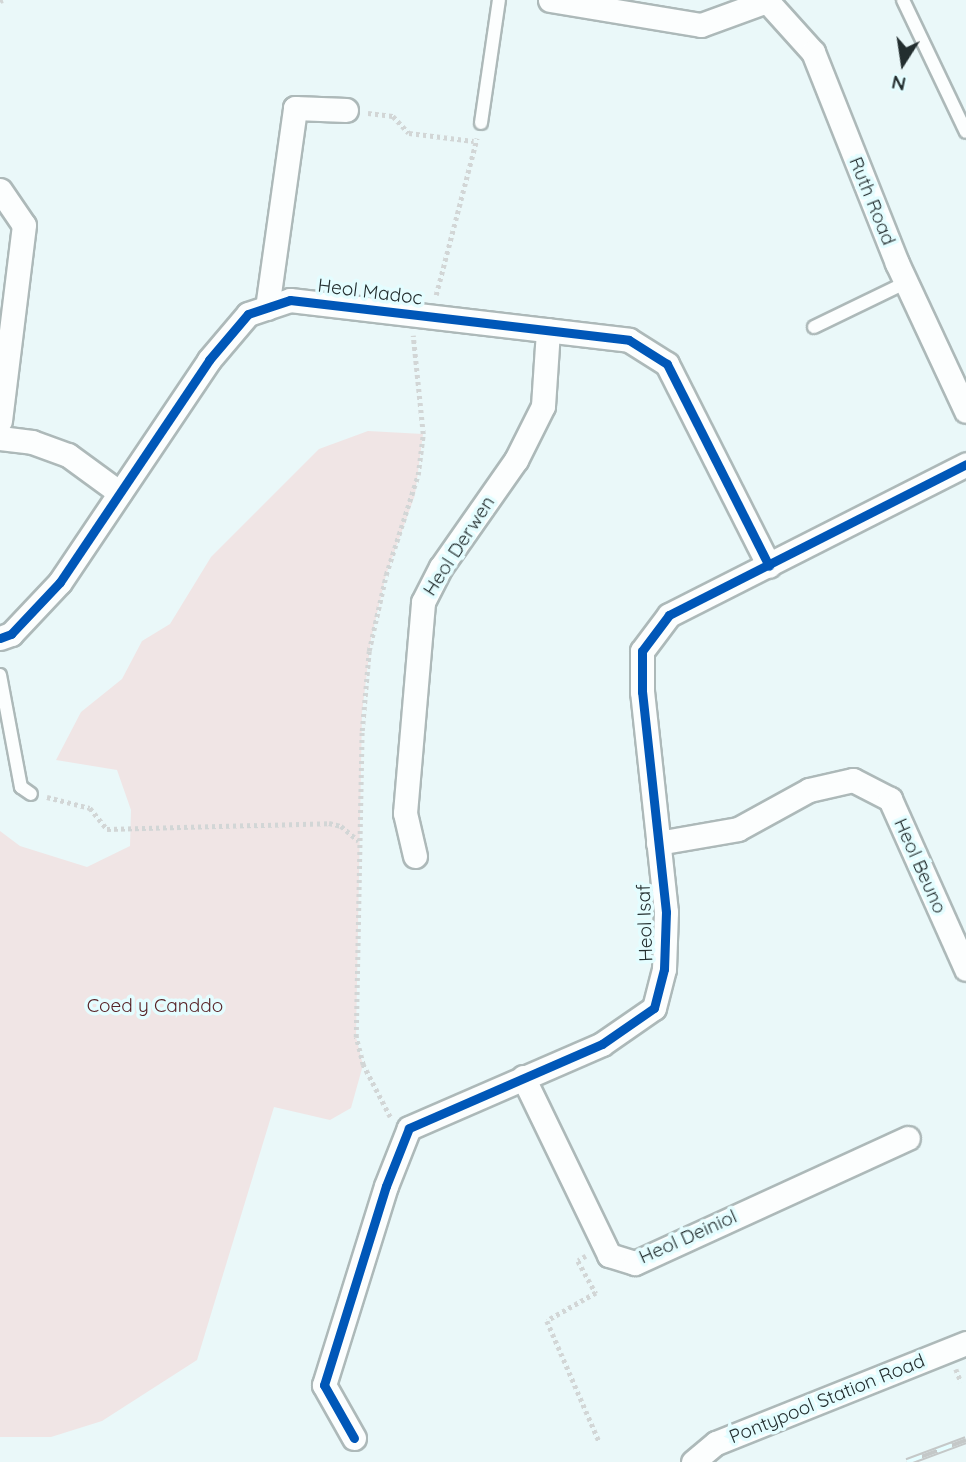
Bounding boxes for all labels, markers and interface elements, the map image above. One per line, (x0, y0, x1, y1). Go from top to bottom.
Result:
north arrow (868, 28, 938, 98)
text: N (889, 70, 908, 97)
street label: Ruth Road (844, 154, 900, 248)
street label: Heol Madoc (316, 274, 424, 310)
street label: Heol Derwen (418, 492, 500, 600)
street label: Heol Beuno (889, 815, 951, 917)
street label: Heol Isaf (632, 884, 658, 962)
park label: Coed y Canddo (87, 995, 223, 1017)
street label: Heol Deiniol (635, 1205, 741, 1269)
street label: Pontypool Station Road (726, 1349, 928, 1449)

